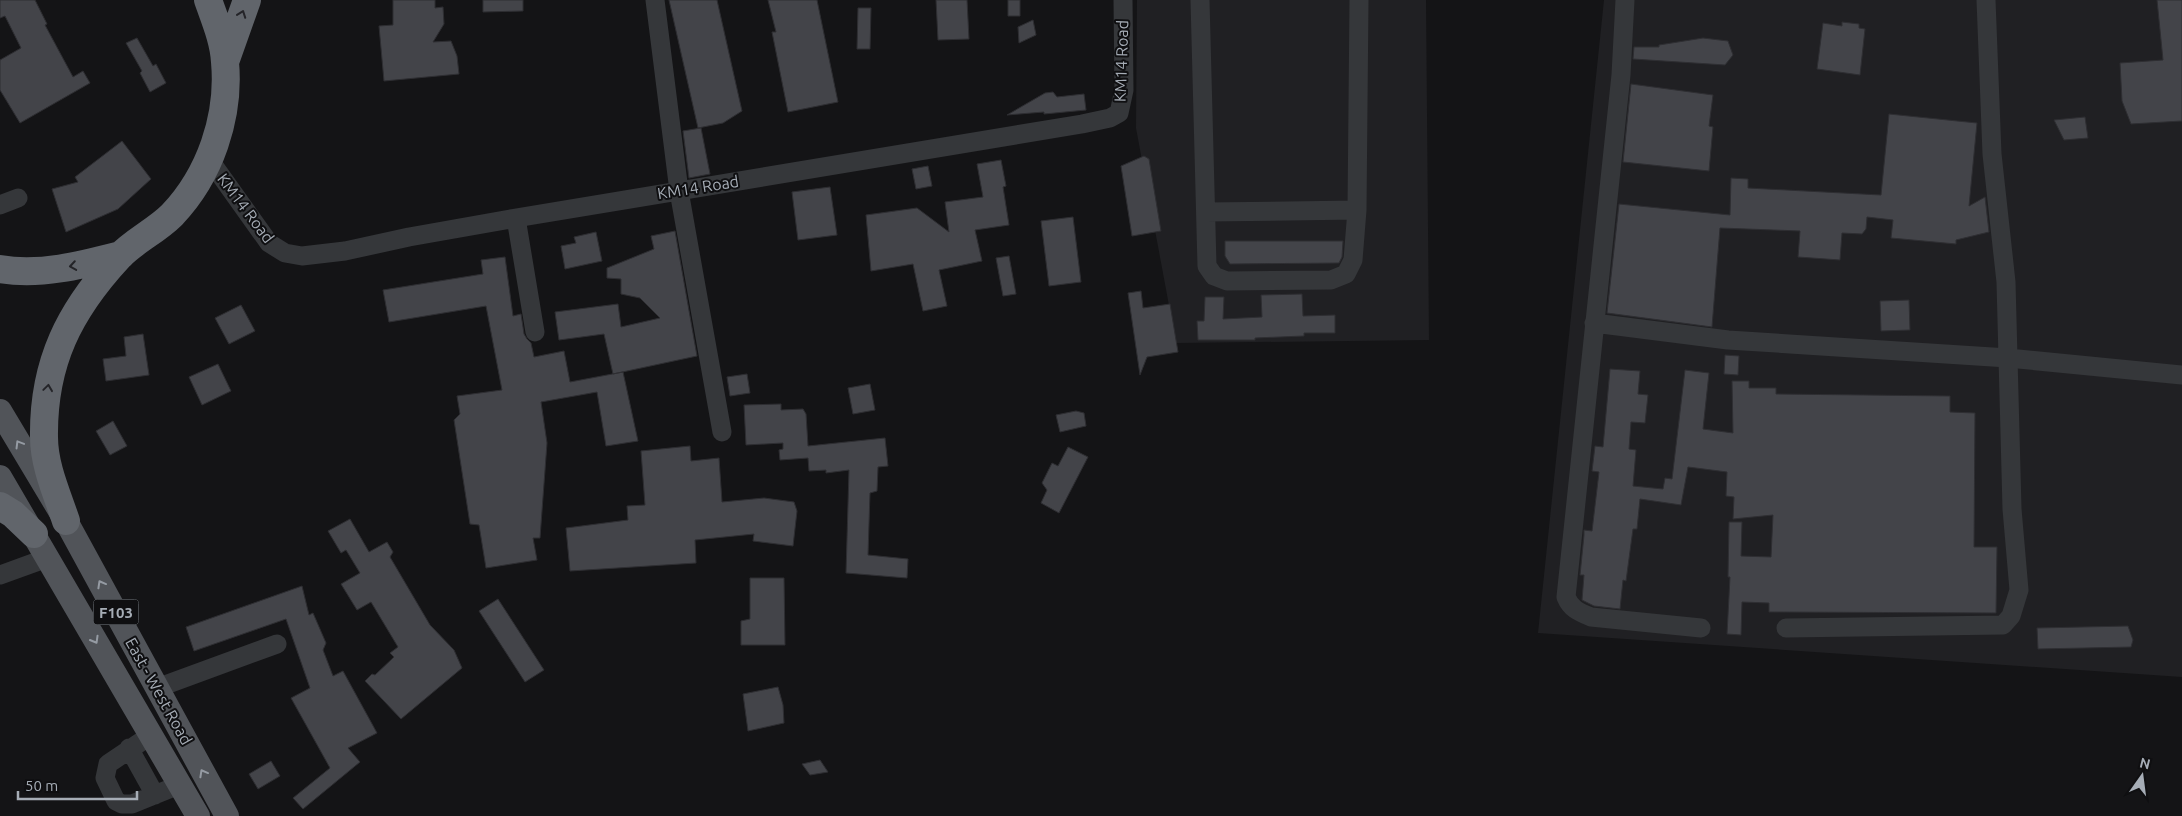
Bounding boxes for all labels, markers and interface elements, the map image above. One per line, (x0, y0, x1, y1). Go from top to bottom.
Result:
one-way arrow (236, 10, 246, 19)
street label: KM14 Road (1111, 20, 1131, 102)
street label: KM14 Road (214, 170, 278, 246)
street label: KM14 Road (656, 172, 740, 202)
one-way arrow (69, 260, 77, 270)
one-way arrow (42, 384, 53, 392)
one-way arrow (16, 440, 26, 449)
one-way arrow (97, 581, 107, 590)
road number: F103 (94, 600, 138, 624)
street label: East - West Road (122, 634, 196, 748)
one-way arrow (89, 635, 99, 644)
north arrow (2117, 751, 2167, 801)
text: N (2138, 754, 2152, 772)
scale bar (18, 768, 136, 800)
one-way arrow (200, 770, 210, 779)
text: 50 m (25, 777, 58, 794)

